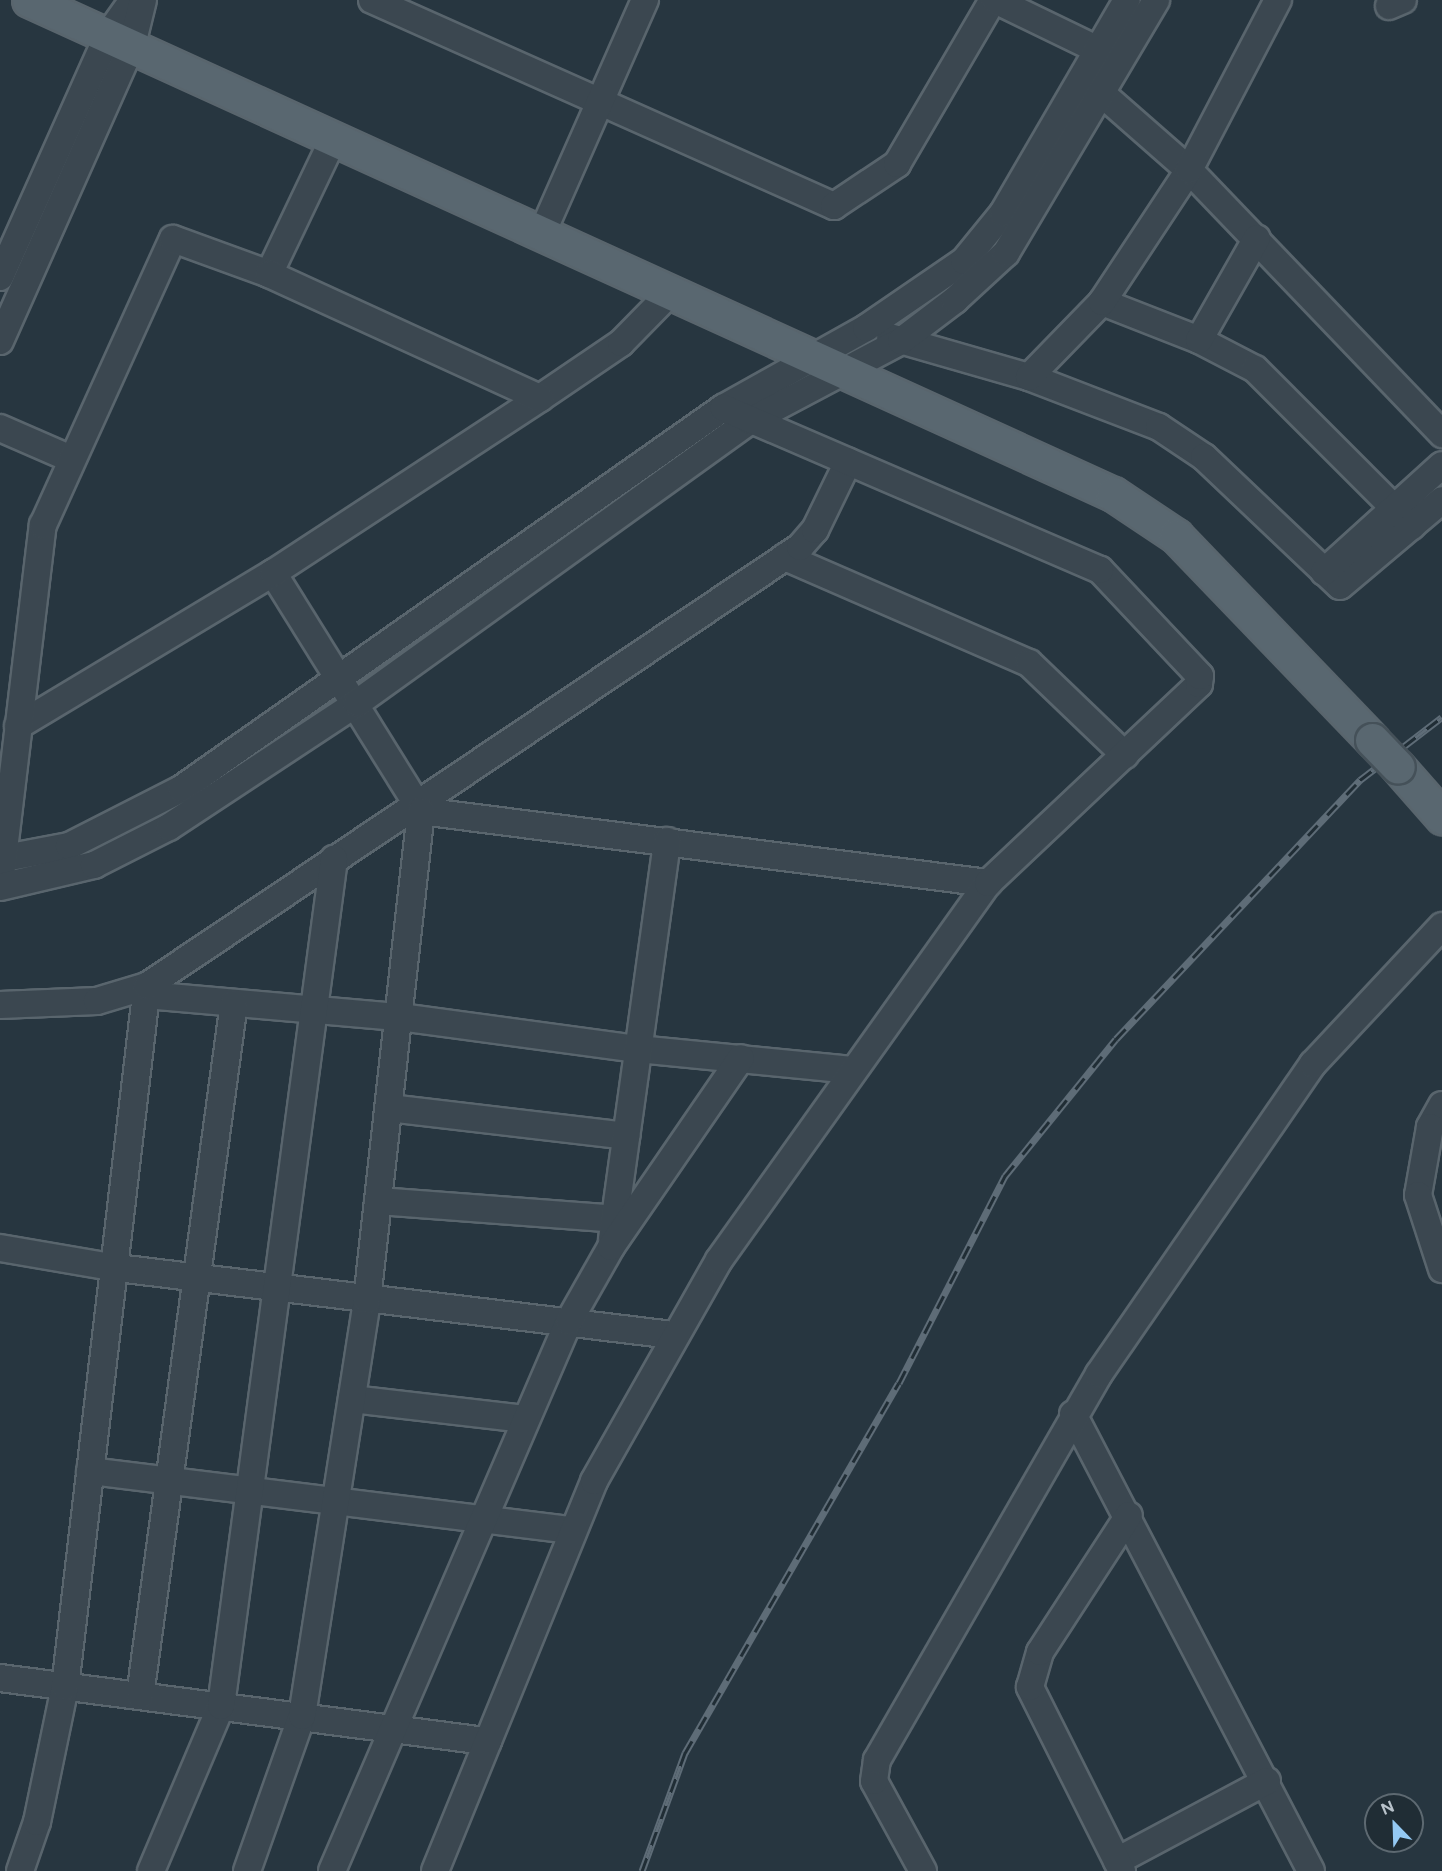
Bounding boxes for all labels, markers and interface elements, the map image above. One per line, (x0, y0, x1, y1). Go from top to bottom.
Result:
north arrow (1364, 1793, 1424, 1853)
text: N (1378, 1797, 1397, 1819)

